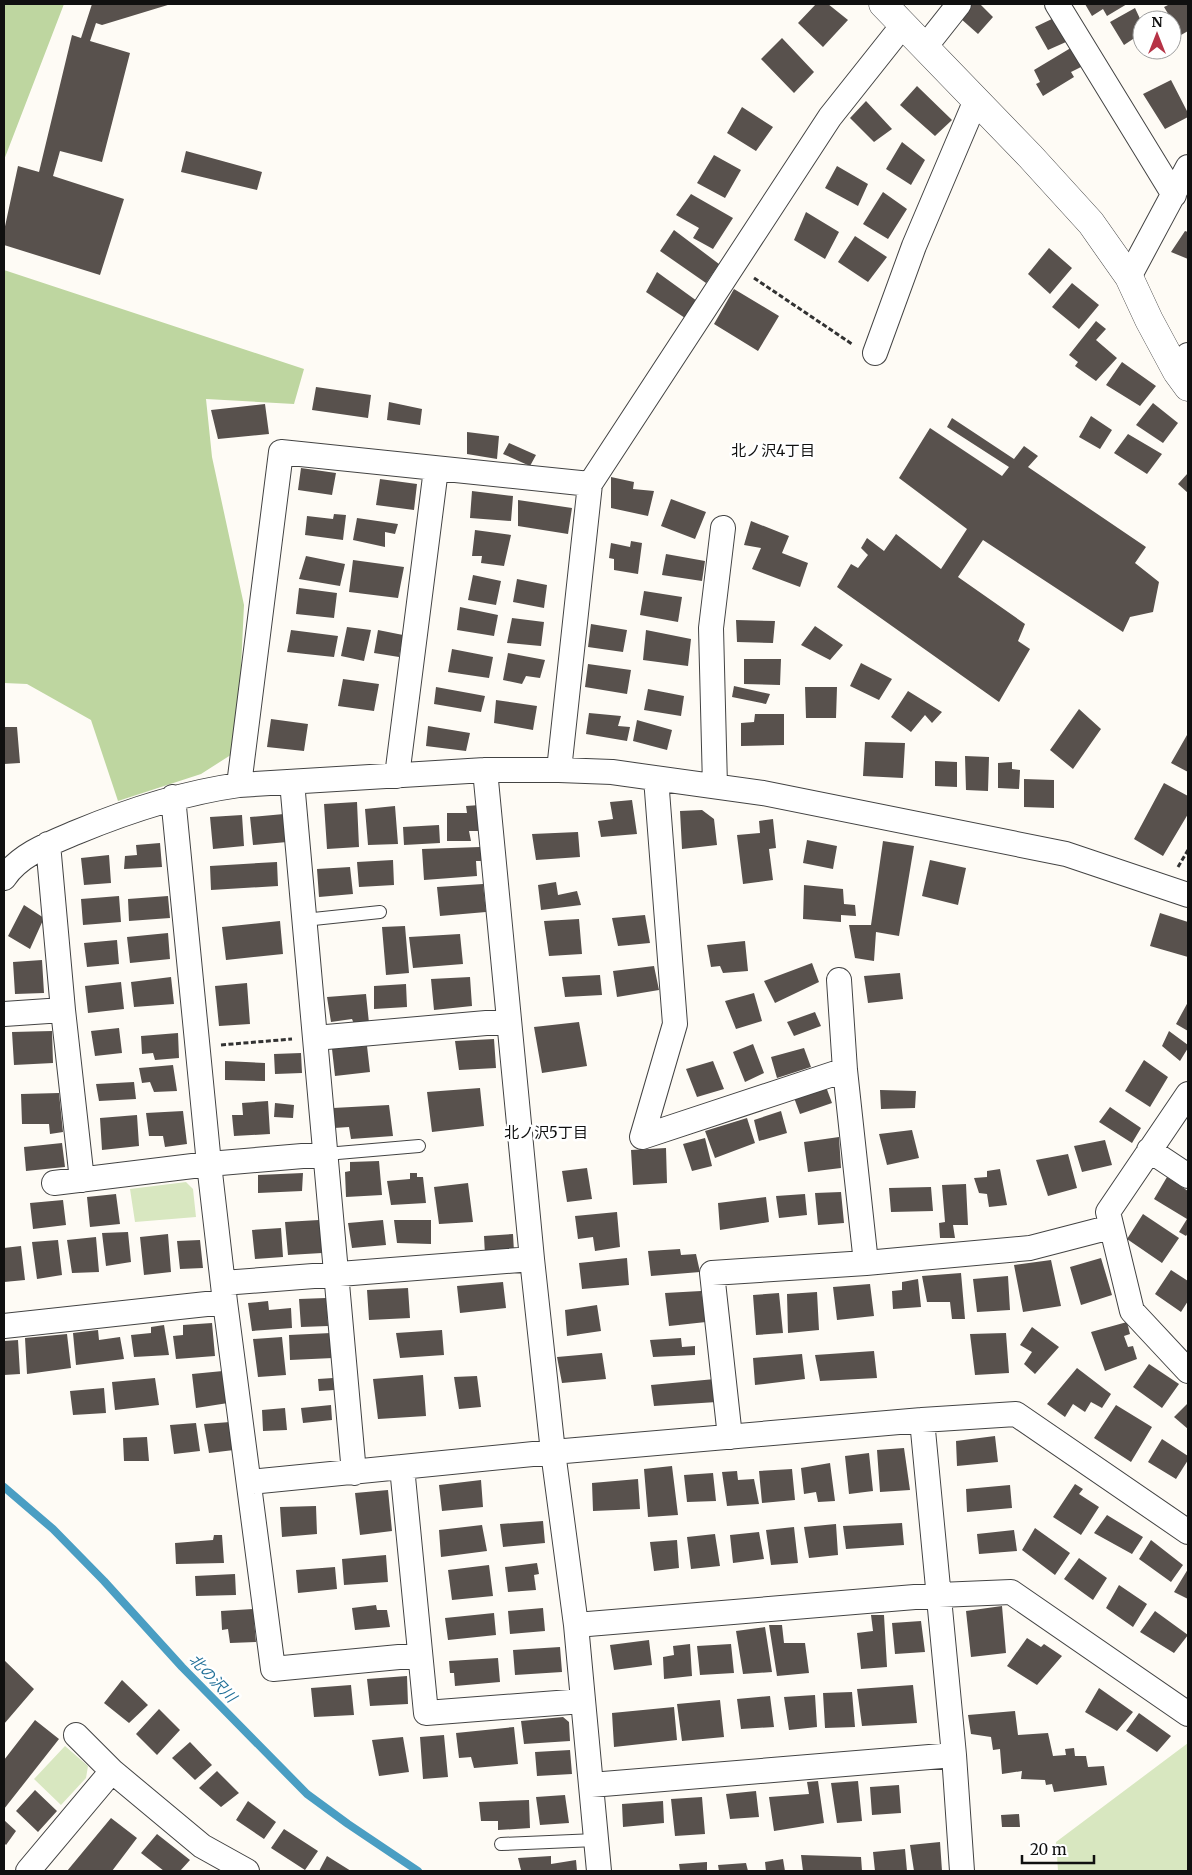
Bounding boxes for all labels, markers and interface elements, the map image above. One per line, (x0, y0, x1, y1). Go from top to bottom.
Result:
north arrow (1132, 10, 1182, 60)
text: N (1151, 13, 1163, 31)
district label: 北ノ沢4丁目 (731, 441, 815, 460)
district label: 北ノ沢5丁目 (504, 1123, 588, 1142)
water label: 北の沢川 (185, 1650, 242, 1708)
scale bar (1022, 1832, 1094, 1864)
text: 20 m (1030, 1840, 1067, 1859)

